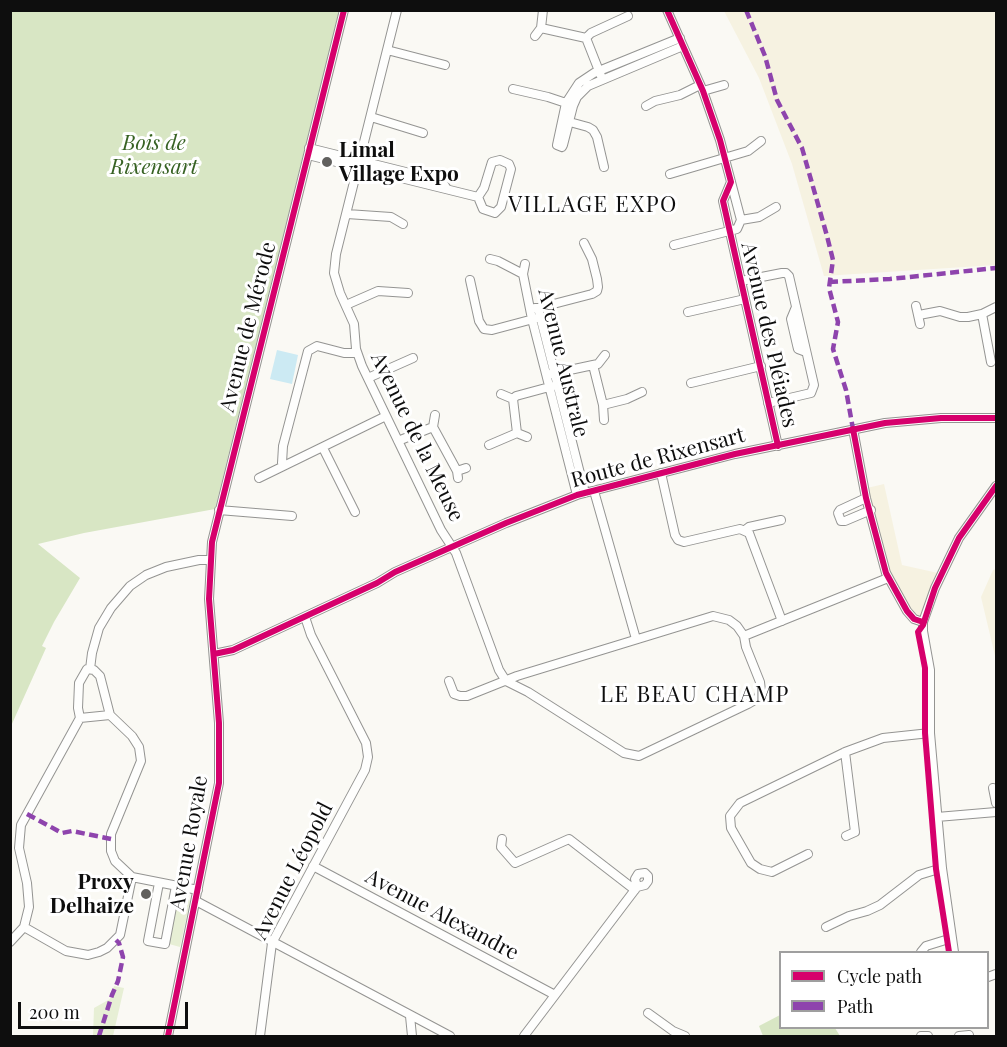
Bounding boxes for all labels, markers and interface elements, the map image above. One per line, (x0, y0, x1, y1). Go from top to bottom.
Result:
park label: Bois de Rixensart (110, 130, 198, 180)
place label: Limal Village Expo (339, 137, 459, 187)
marker: Limal Village Expo (320, 155, 334, 169)
district label: VILLAGE EXPO (508, 192, 678, 218)
street label: Avenue de Mérode (215, 239, 281, 415)
street label: Avenue des Pléiades (735, 240, 803, 430)
street label: Avenue Australe (532, 286, 594, 440)
street label: Avenue de la Meuse (365, 348, 469, 526)
street label: Route de Rixensart (568, 423, 748, 493)
district label: LE BEAU CHAMP (600, 682, 790, 708)
street label: Avenue Royale (165, 773, 213, 913)
street label: Avenue Léopold (248, 798, 338, 944)
street label: Avenue Alexandre (361, 864, 523, 966)
place label: Proxy Delhaize (50, 869, 134, 919)
marker: Proxy Delhaize (139, 887, 153, 901)
legend (779, 951, 989, 1029)
text: Cycle path (837, 964, 922, 988)
scale bar (21, 990, 190, 1028)
text: Path (837, 994, 873, 1018)
text: 200 m (29, 1000, 80, 1024)

